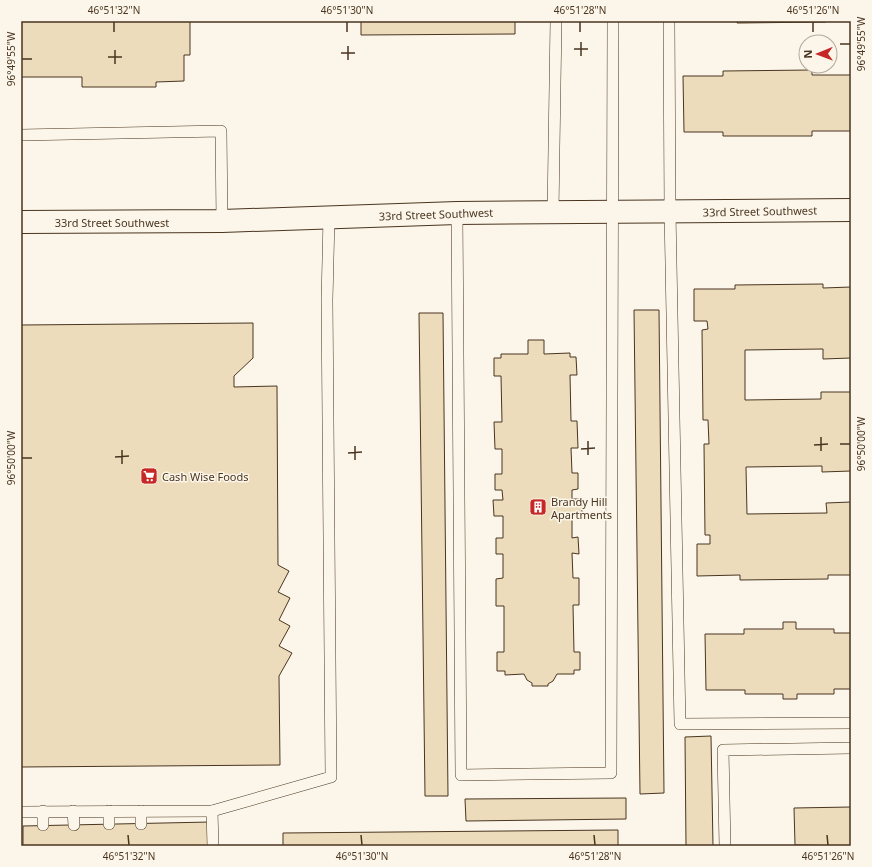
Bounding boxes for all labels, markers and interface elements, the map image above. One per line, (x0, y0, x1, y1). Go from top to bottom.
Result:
text: 46°51'32"N (88, 3, 140, 17)
text: 46°51'30"N (321, 3, 373, 17)
text: 46°51'28"N (554, 3, 606, 17)
text: 46°51'26"N (787, 3, 839, 17)
text: 96°49'55"W (854, 16, 868, 71)
text: 96°49'55"W (4, 31, 18, 86)
north arrow (798, 34, 838, 74)
text: N (800, 50, 815, 59)
street label: 33rd Street Southwest (703, 203, 817, 219)
street label: 33rd Street Southwest (379, 205, 493, 223)
street label: 33rd Street Southwest (55, 215, 169, 230)
text: 96°50'00"W (854, 416, 868, 471)
text: 96°50'00"W (4, 430, 18, 485)
supermarket icon: Cash Wise Foods (139, 466, 159, 486)
place label: Cash Wise Foods (162, 469, 249, 484)
place label: Brandy Hill Apartments (551, 494, 612, 522)
building icon: Brandy Hill Apartments (528, 497, 548, 517)
text: 46°51'32"N (103, 849, 155, 863)
text: 46°51'30"N (336, 849, 388, 863)
text: 46°51'28"N (569, 849, 621, 863)
text: 46°51'26"N (802, 849, 854, 863)

